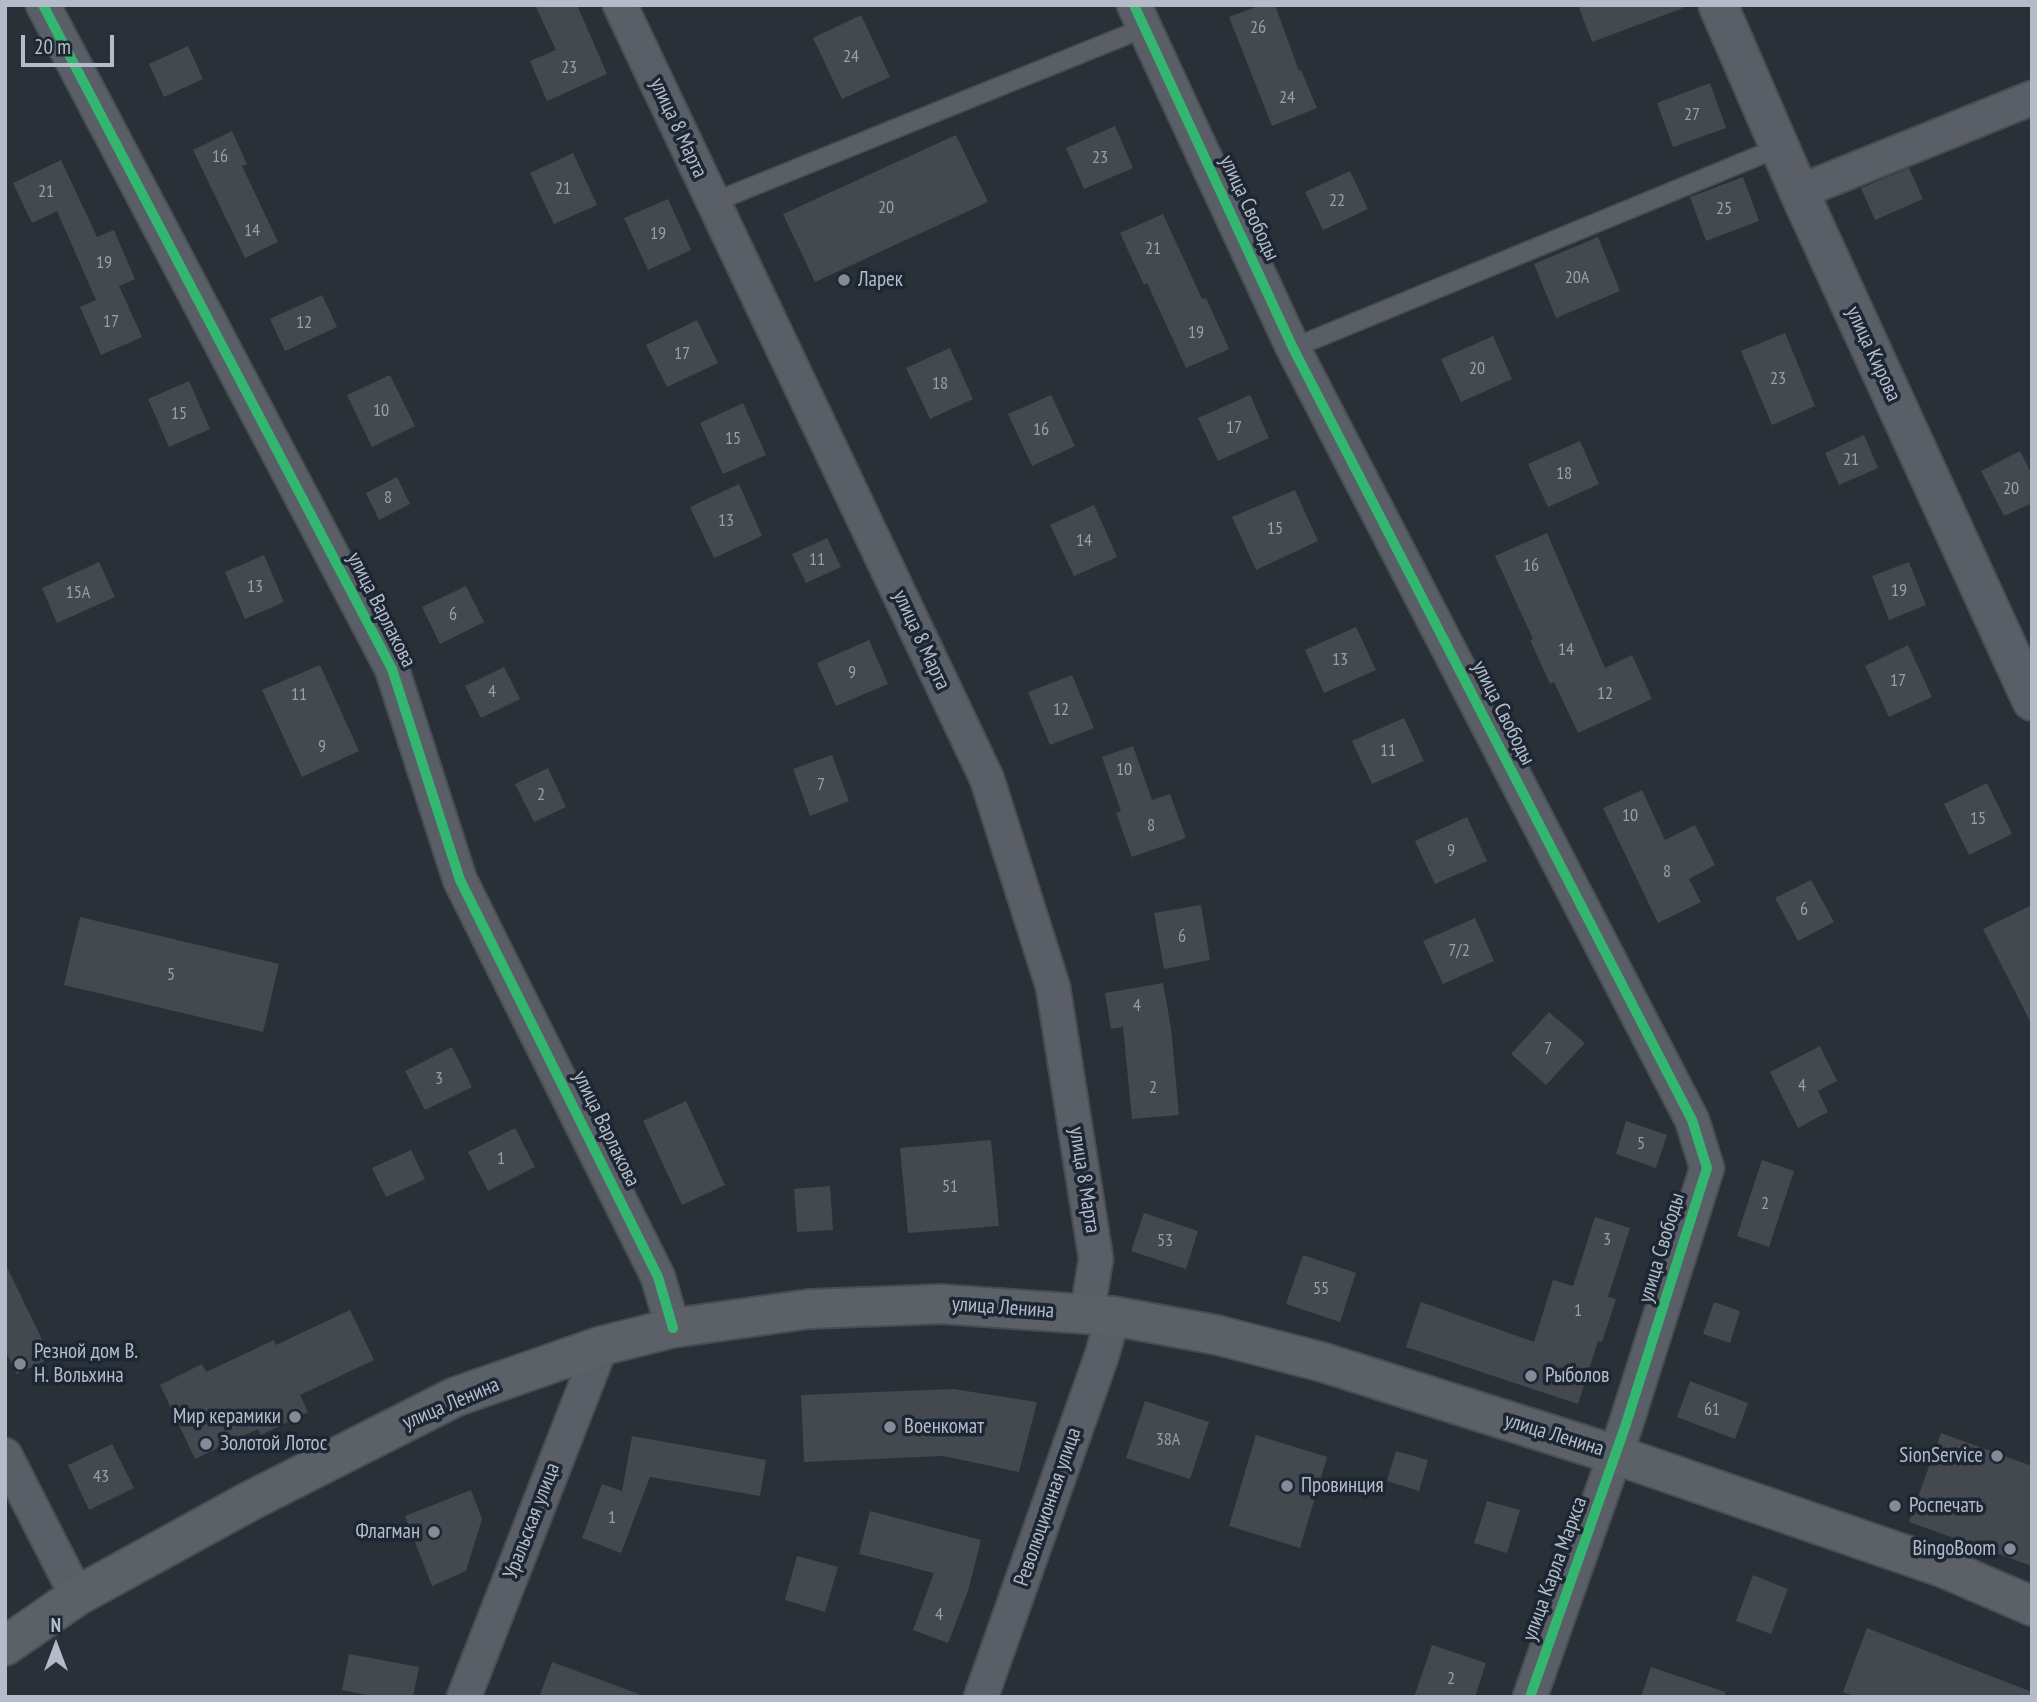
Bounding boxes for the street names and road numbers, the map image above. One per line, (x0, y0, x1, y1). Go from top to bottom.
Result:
street label: улица 8 Марта (644, 74, 712, 182)
street label: улица Свободы (1214, 151, 1284, 265)
street label: улица Кирова (1840, 302, 1906, 406)
street label: улица Варлакова (341, 548, 421, 672)
street label: улица 8 Марта (887, 586, 955, 694)
street label: улица Свободы (1466, 657, 1540, 769)
street label: улица Варлакова (567, 1067, 645, 1191)
street label: улица 8 Марта (1063, 1125, 1105, 1235)
street label: улица Свободы (1633, 1190, 1691, 1306)
street label: улица Ленина (951, 1292, 1055, 1324)
street label: улица Ленина (399, 1372, 503, 1436)
street label: улица Ленина (1501, 1408, 1607, 1462)
street label: Революционная улица (1009, 1425, 1087, 1589)
street label: Уральская улица (498, 1460, 566, 1582)
street label: улица Карла Маркса (1517, 1493, 1593, 1645)

